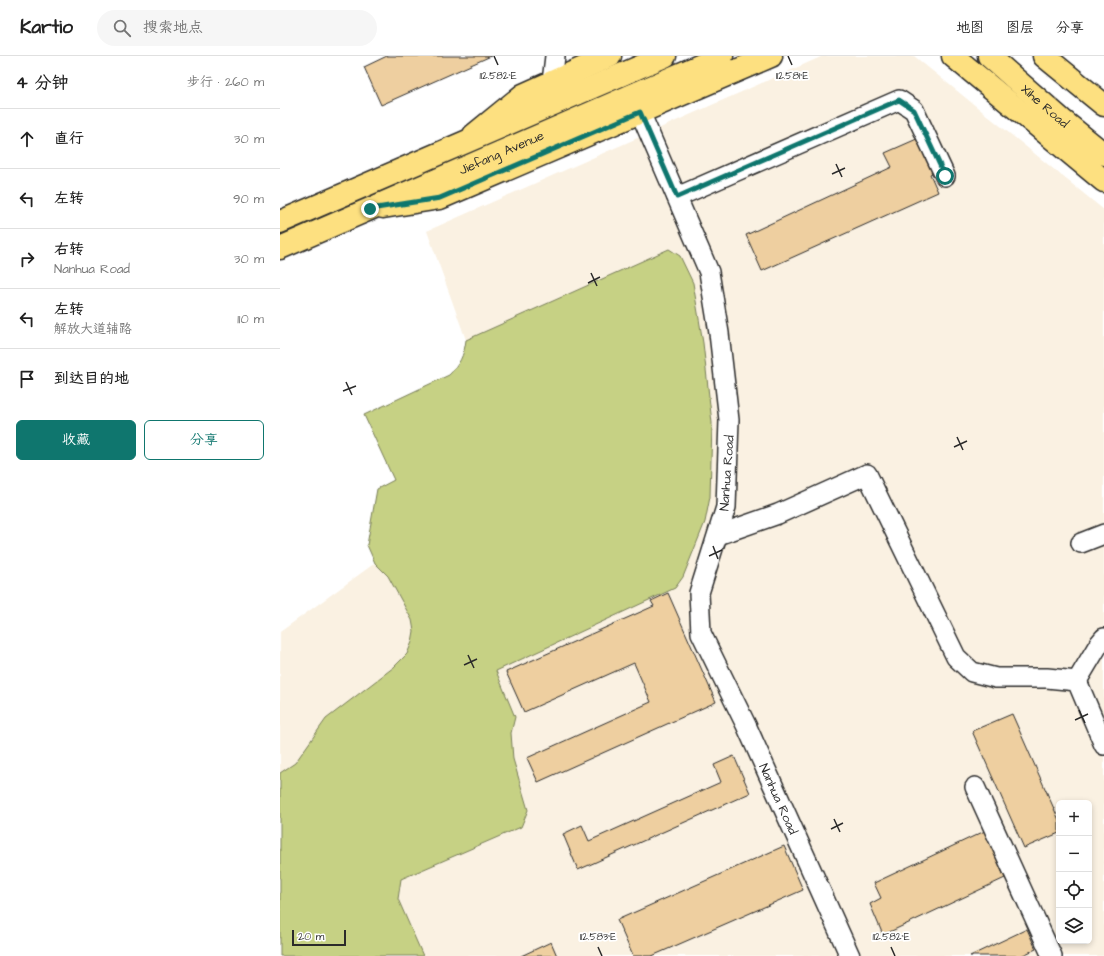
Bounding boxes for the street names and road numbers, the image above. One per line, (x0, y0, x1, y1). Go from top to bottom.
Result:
street label: Xihe Road (1017, 80, 1073, 132)
street label: Jiefang Avenue (456, 127, 547, 179)
street label: Nanhua Road (715, 434, 739, 512)
street label: Nanhua Road (754, 761, 802, 838)

